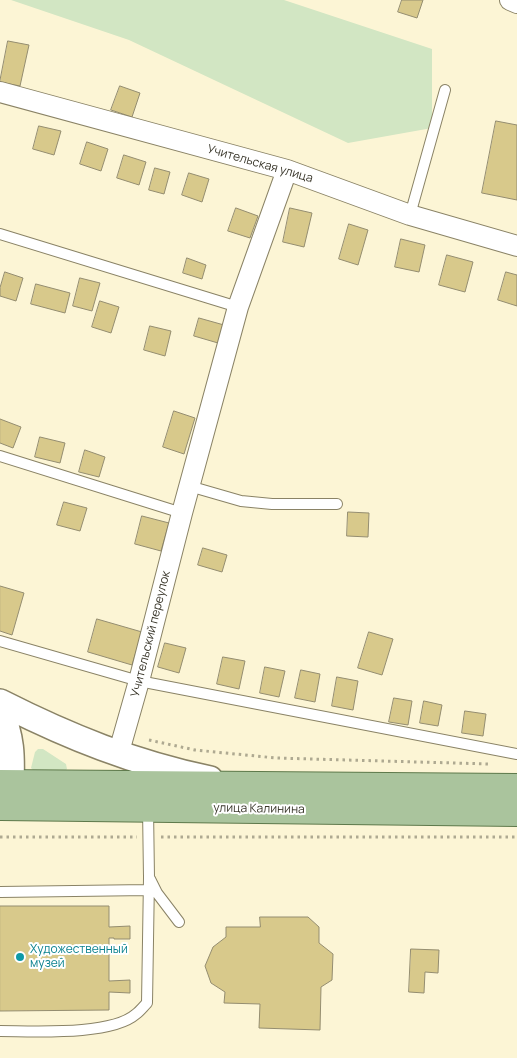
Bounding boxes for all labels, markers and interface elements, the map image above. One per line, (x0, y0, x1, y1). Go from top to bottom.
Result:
street label: Учительская улица (206, 142, 314, 186)
street label: Учительский переулок (128, 569, 174, 699)
street label: улица Калинина (213, 801, 305, 817)
place label: Художественный музей (30, 943, 128, 971)
marker: Художественный музей (14, 951, 26, 963)

